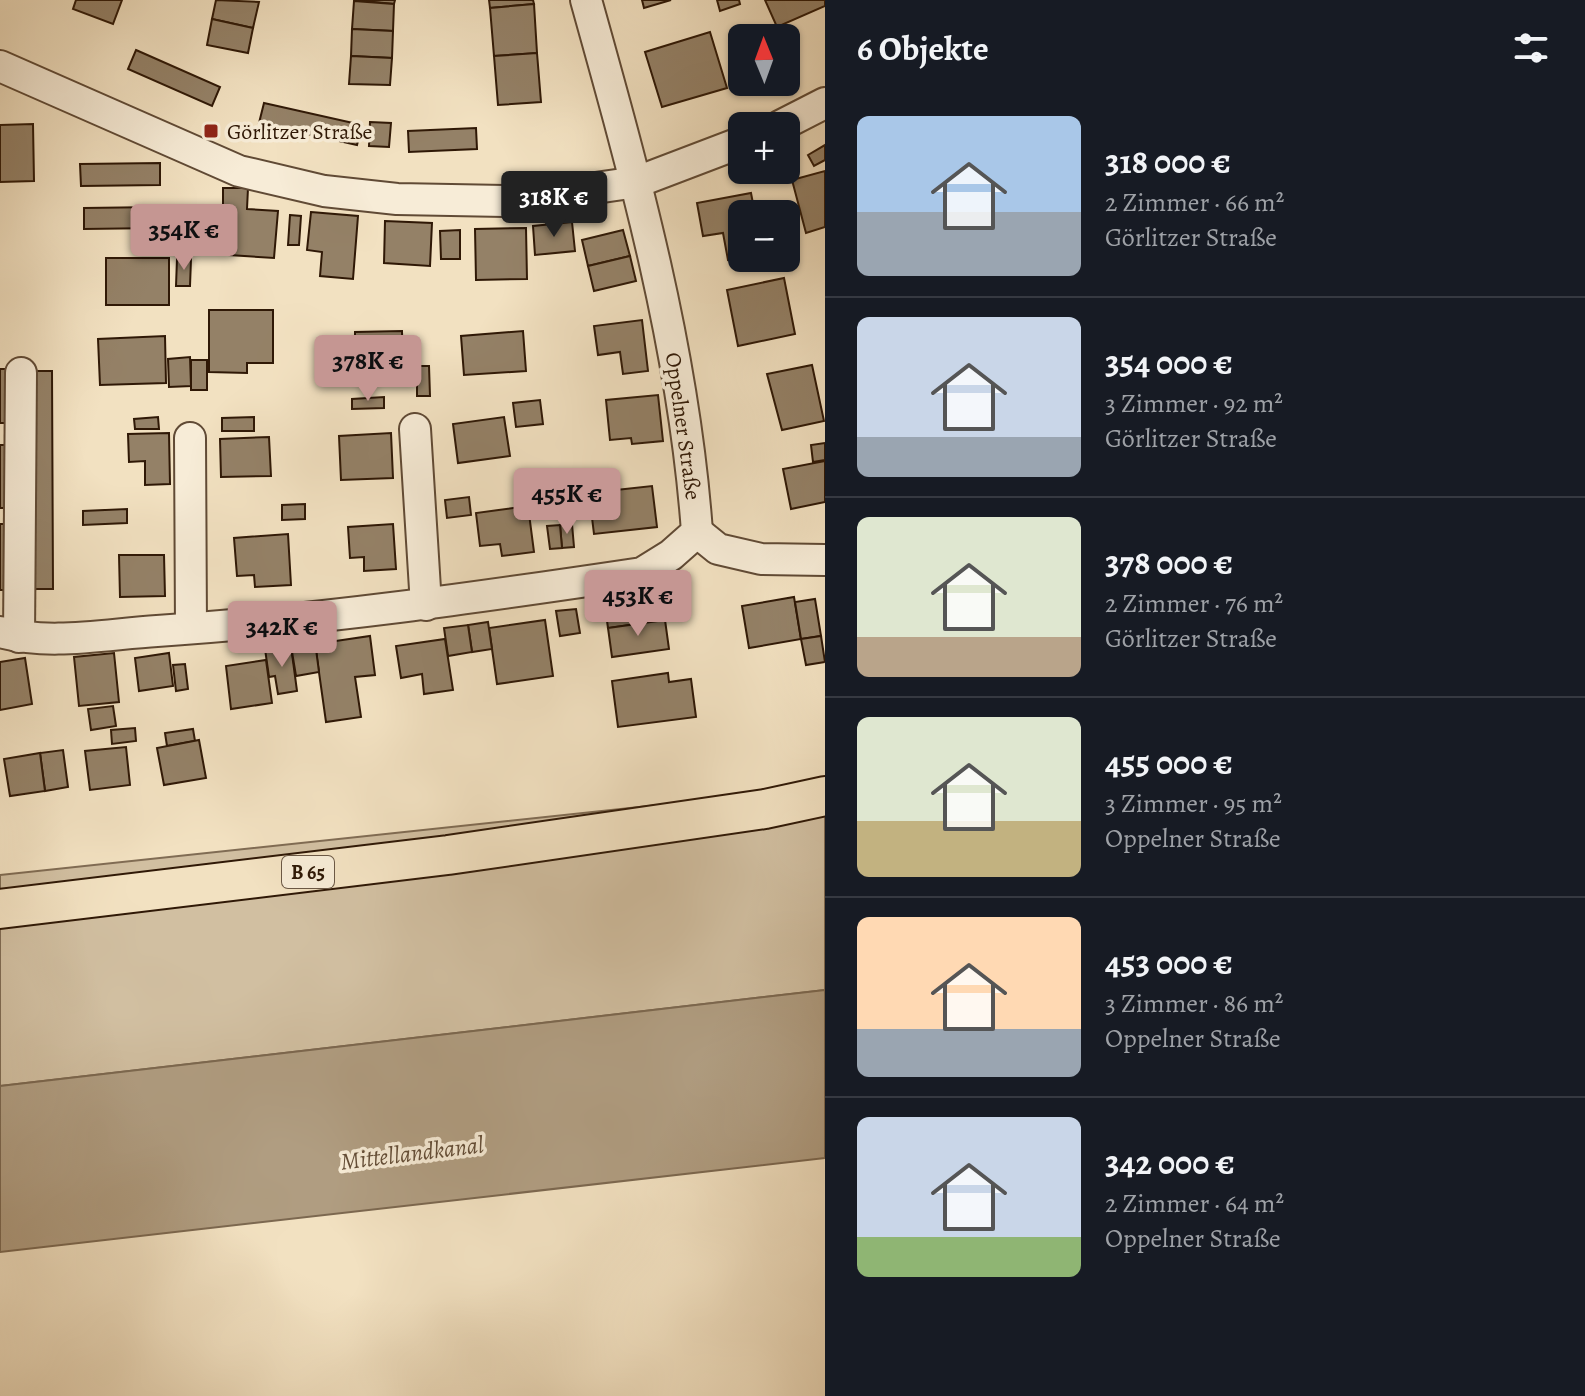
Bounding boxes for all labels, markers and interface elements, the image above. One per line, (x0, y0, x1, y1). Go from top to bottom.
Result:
north arrow (728, 24, 800, 96)
map controls (728, 24, 800, 272)
text: 6 Objekte (857, 25, 989, 72)
icon: filters (1509, 26, 1553, 70)
button: + (728, 112, 800, 184)
place label: Görlitzer Straße (227, 117, 372, 147)
marker: Görlitzer Straße (202, 122, 220, 140)
text: 318 000 € (1105, 138, 1231, 185)
icon: home (921, 148, 1017, 244)
pin: 318K € (489, 171, 619, 239)
text: 318K € (519, 179, 589, 214)
text: 2 Zimmer · 66 m² (1105, 185, 1284, 220)
button: − (728, 200, 800, 272)
pin: 354K € (119, 204, 249, 272)
text: 354K € (148, 212, 220, 247)
text: Görlitzer Straße (1105, 220, 1277, 255)
pin: 378K € (303, 335, 433, 403)
text: 354 000 € (1105, 339, 1233, 386)
text: 378K € (332, 343, 404, 378)
icon: home (921, 349, 1017, 445)
street label: Oppelner Straße (658, 350, 708, 502)
text: 3 Zimmer · 92 m² (1105, 386, 1283, 421)
text: Görlitzer Straße (1105, 421, 1277, 456)
pin: 455K € (502, 468, 632, 536)
text: 455K € (532, 476, 602, 511)
text: 378 000 € (1105, 539, 1233, 586)
icon: home (921, 549, 1017, 645)
pin: 453K € (573, 570, 703, 638)
text: 453K € (602, 578, 674, 613)
text: 2 Zimmer · 76 m² (1105, 586, 1283, 621)
pin: 342K € (217, 601, 347, 669)
text: 342K € (246, 609, 318, 644)
text: Görlitzer Straße (1105, 621, 1277, 656)
text: 455 000 € (1105, 739, 1233, 786)
icon: home (921, 749, 1017, 845)
text: 3 Zimmer · 95 m² (1105, 786, 1282, 821)
text: Oppelner Straße (1105, 821, 1281, 856)
road number: B 65 (282, 856, 334, 888)
text: 453 000 € (1105, 939, 1233, 986)
icon: home (921, 949, 1017, 1045)
text: 3 Zimmer · 86 m² (1105, 986, 1283, 1021)
text: Oppelner Straße (1105, 1021, 1281, 1056)
water label: Mittellandkanal (339, 1128, 485, 1178)
text: 342 000 € (1105, 1139, 1235, 1186)
icon: home (921, 1149, 1017, 1245)
text: 2 Zimmer · 64 m² (1105, 1186, 1284, 1221)
text: Oppelner Straße (1105, 1221, 1281, 1256)

